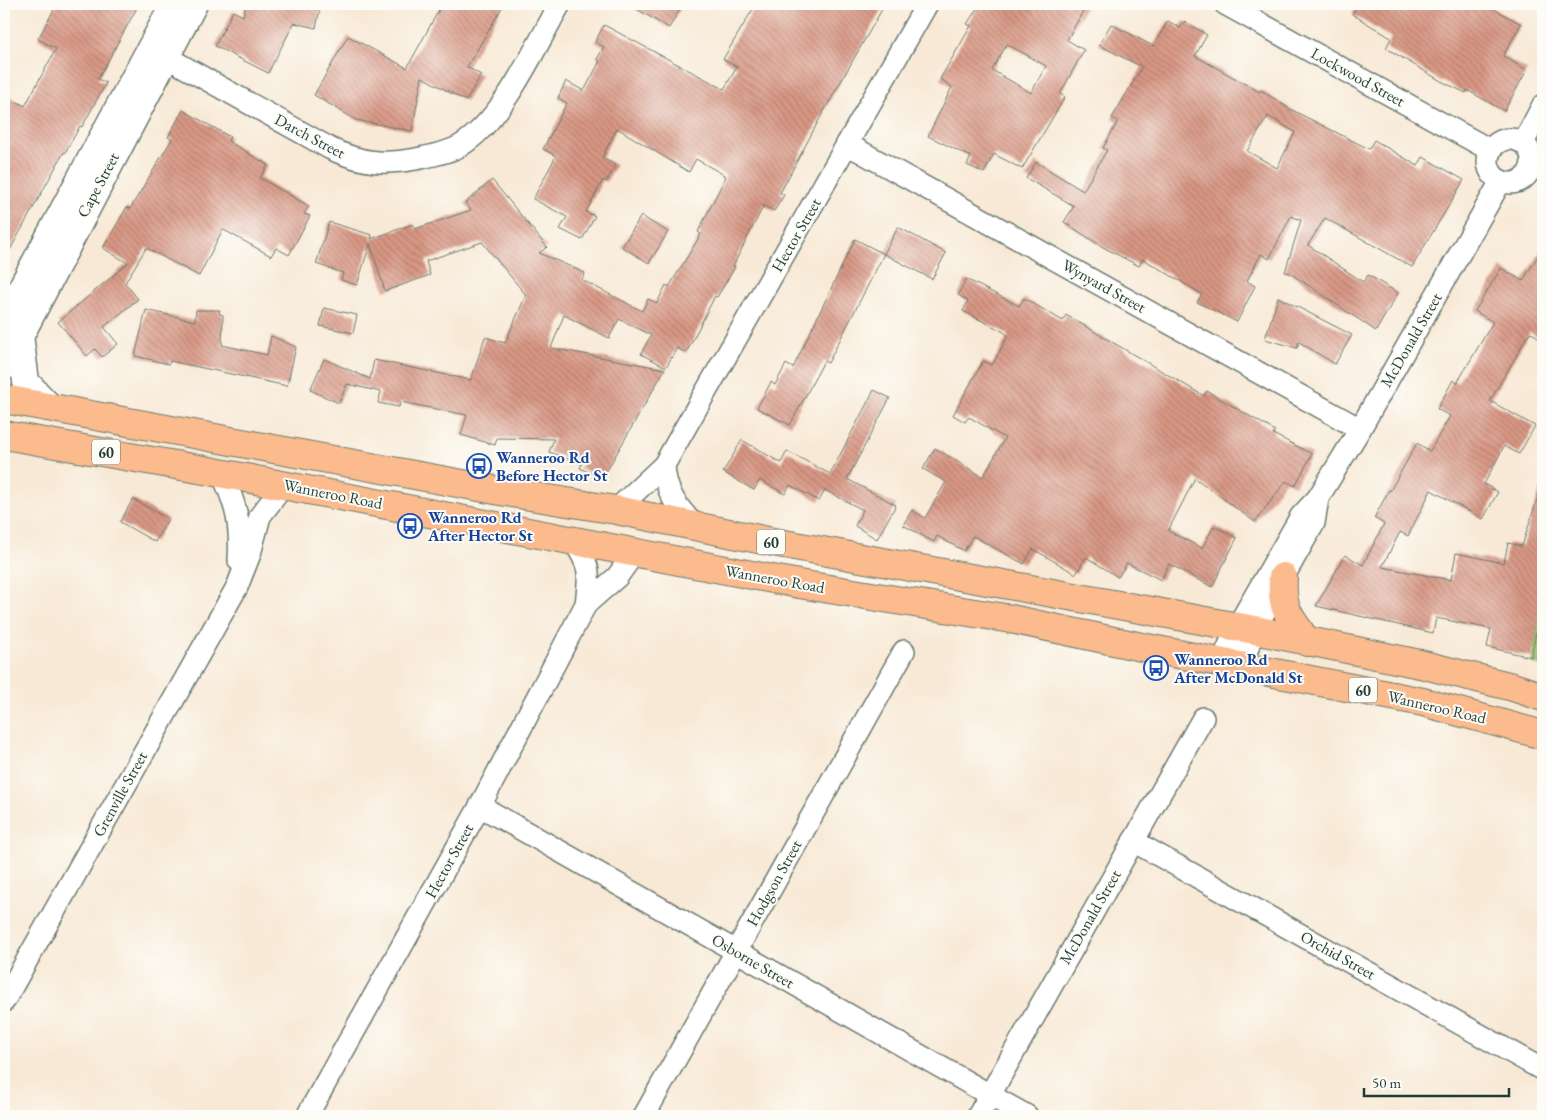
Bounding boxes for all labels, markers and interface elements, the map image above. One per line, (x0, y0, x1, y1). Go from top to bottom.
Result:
street label: Lockwood Street (1307, 43, 1409, 111)
street label: Darch Street (271, 109, 349, 163)
street label: Cape Street (72, 149, 124, 221)
street label: Hector Street (766, 194, 826, 276)
street label: Wynyard Street (1058, 254, 1150, 318)
street label: McDonald Street (1375, 289, 1447, 391)
road number: 60 (92, 440, 120, 464)
place label: Wanneroo Rd Before Hector St (496, 447, 607, 486)
bus stop icon: Wanneroo Rd Before Hector St (466, 453, 492, 479)
street label: Wanneroo Road (282, 474, 385, 514)
place label: Wanneroo Rd After Hector St (427, 507, 533, 546)
bus stop icon: Wanneroo Rd After Hector St (397, 513, 423, 539)
road number: 60 (757, 530, 785, 554)
street label: Wanneroo Road (724, 560, 827, 598)
place label: Wanneroo Rd After McDonald St (1173, 649, 1303, 688)
bus stop icon: Wanneroo Rd After McDonald St (1143, 655, 1169, 681)
road number: 60 (1349, 678, 1377, 702)
street label: Wanneroo Road (1386, 685, 1489, 729)
street label: Grenville Street (88, 748, 152, 840)
street label: Hector Street (420, 820, 478, 902)
street label: Hodgson Street (742, 836, 806, 930)
street label: McDonald Street (1054, 866, 1126, 968)
street label: Orchid Street (1297, 926, 1379, 984)
street label: Osborne Street (708, 929, 798, 993)
scale bar (1364, 1065, 1510, 1097)
text: 50 m (1372, 1073, 1401, 1092)

